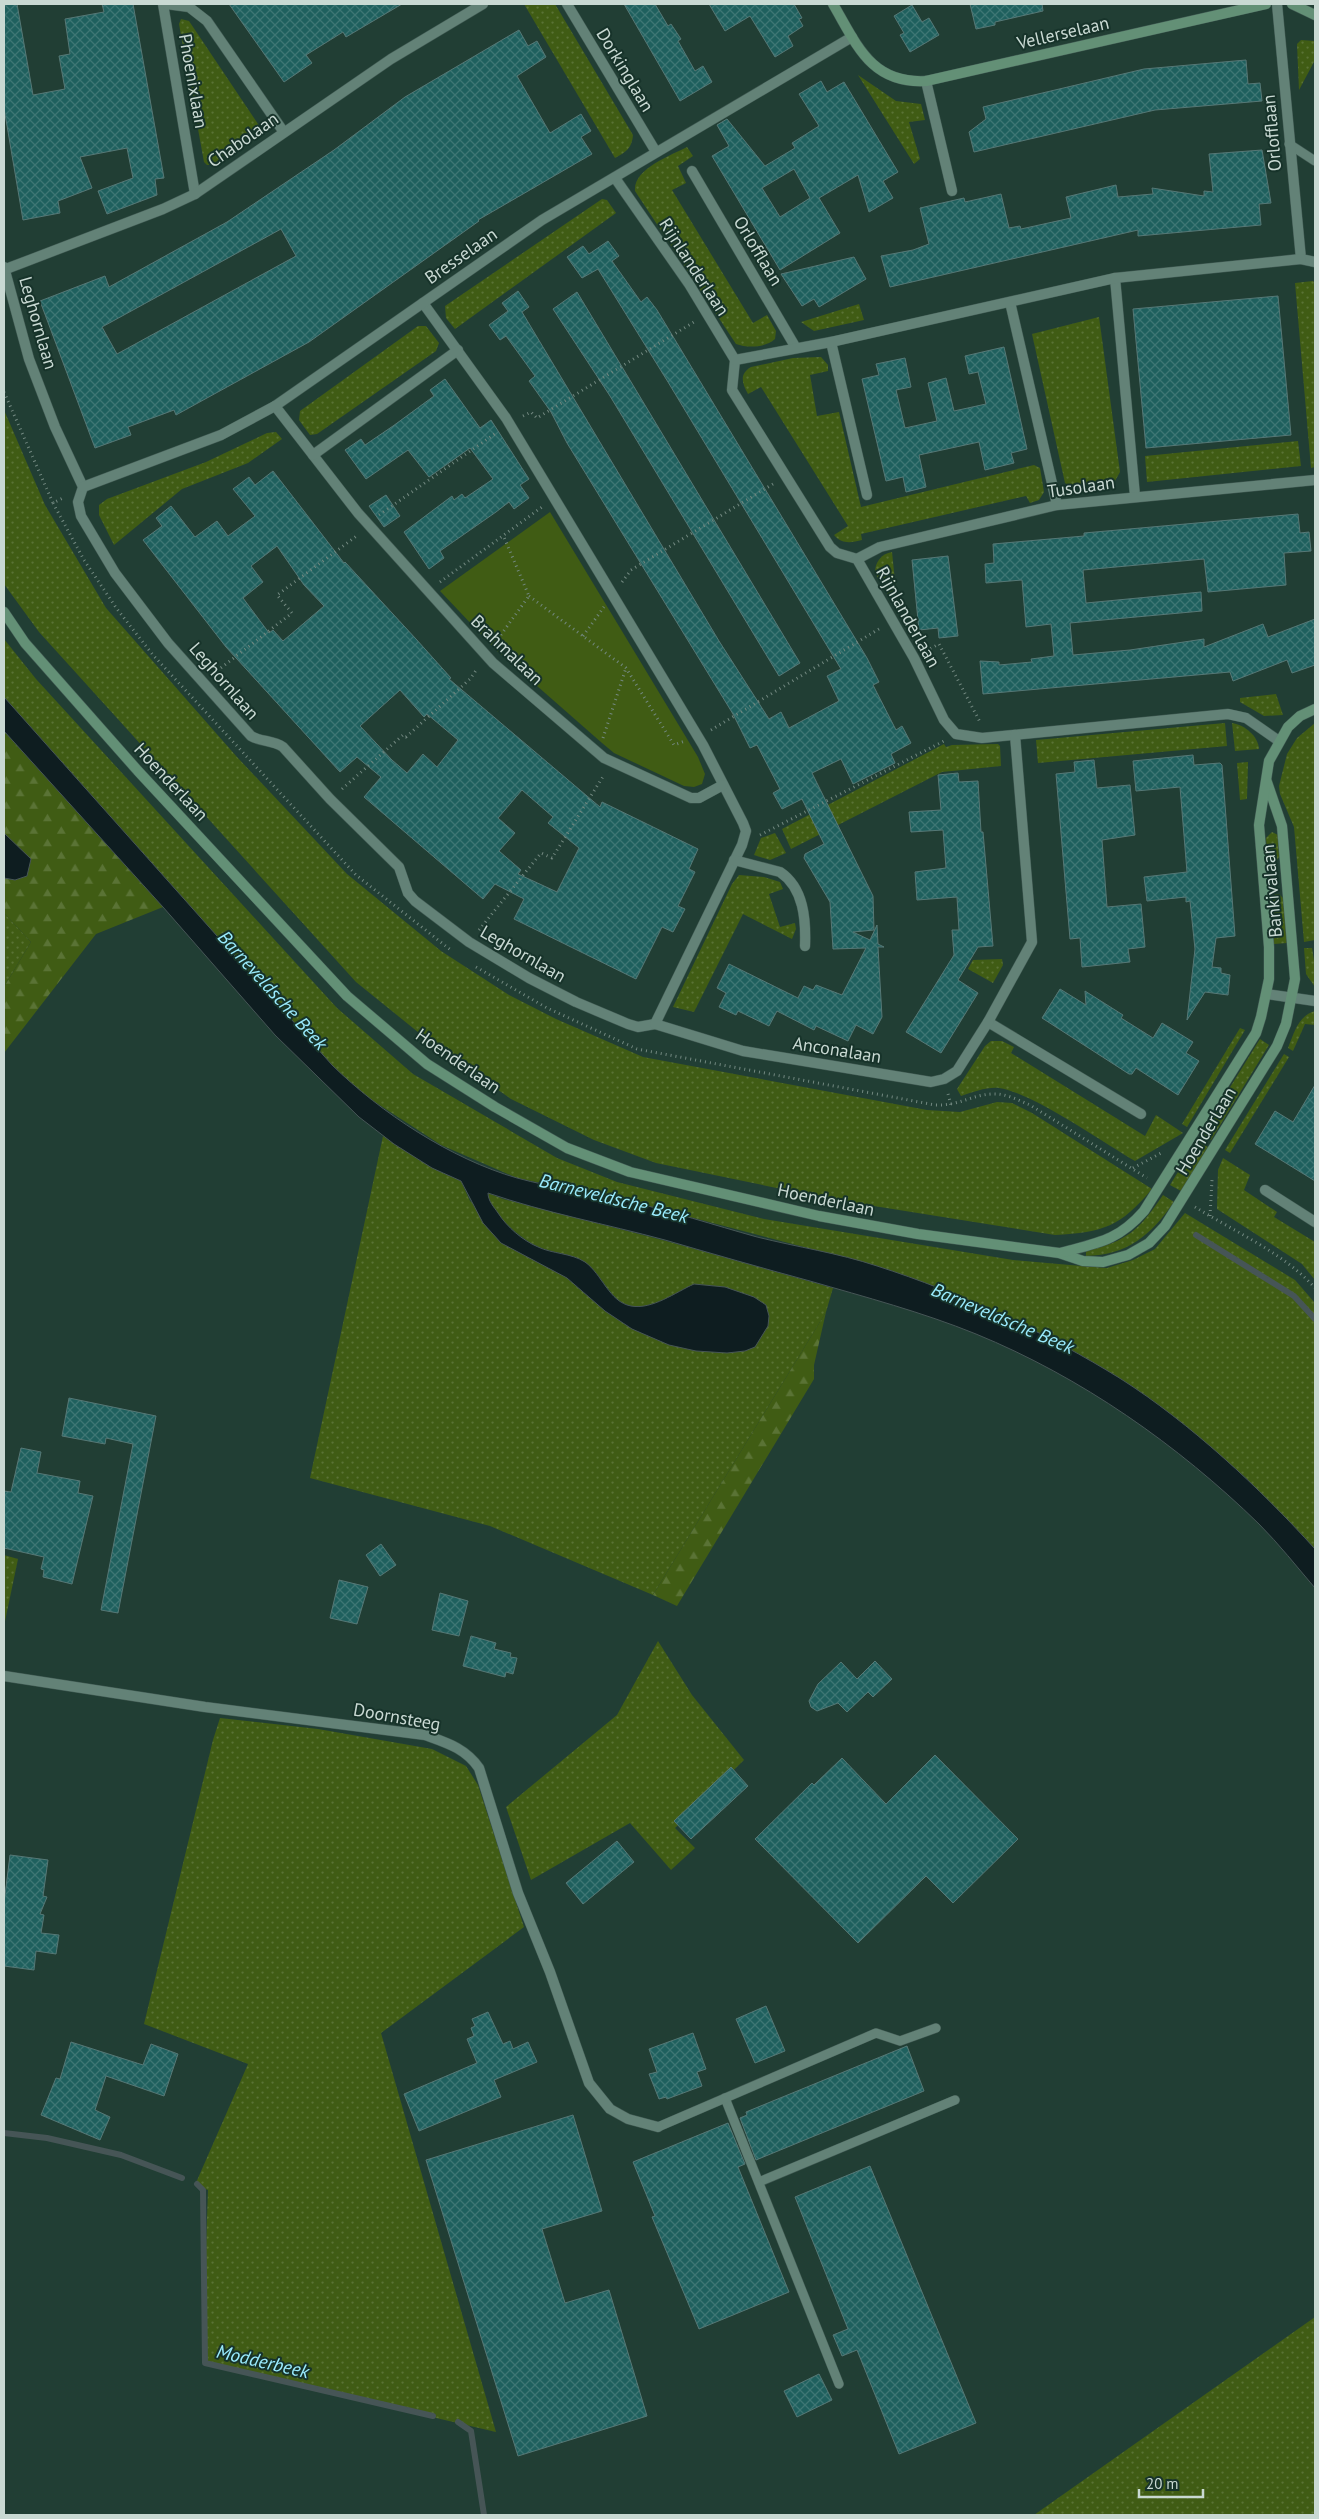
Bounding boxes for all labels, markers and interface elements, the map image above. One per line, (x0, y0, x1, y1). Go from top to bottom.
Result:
street label: Vellerselaan (1014, 11, 1111, 54)
street label: Dorkinglaan (592, 24, 659, 116)
street label: Phoenixlaan (174, 32, 213, 130)
street label: Orlofflaan (1257, 94, 1286, 172)
street label: Chabolaan (203, 107, 283, 172)
street label: Orlofflaan (729, 212, 788, 290)
street label: Rijnlanderlaan (654, 213, 735, 320)
street label: Bresselaan (420, 222, 501, 289)
street label: Leghornlaan (14, 274, 63, 372)
street label: Tusolaan (1046, 470, 1116, 503)
street label: Rijnlanderlaan (871, 562, 946, 671)
street label: Brahmalaan (466, 609, 548, 690)
street label: Leghornlaan (184, 637, 264, 724)
street label: Hoenderlaan (129, 738, 213, 826)
street label: Bankivalaan (1256, 844, 1287, 939)
street label: Leghornlaan (476, 920, 570, 987)
water label: Barneveldsche Beek (213, 925, 334, 1056)
street label: Hoenderlaan (411, 1023, 505, 1098)
street label: Anconalaan (791, 1031, 883, 1068)
street label: Hoenderlaan (1170, 1083, 1241, 1179)
water label: Barneveldsche Beek (537, 1168, 692, 1228)
street label: Hoenderlaan (775, 1178, 877, 1221)
water label: Barneveldsche Beek (928, 1277, 1079, 1359)
street label: Doornsteeg (352, 1698, 442, 1735)
water label: Modderbeek (214, 2339, 313, 2384)
scale bar (1139, 2466, 1203, 2498)
text: 20 m (1146, 2474, 1179, 2493)

